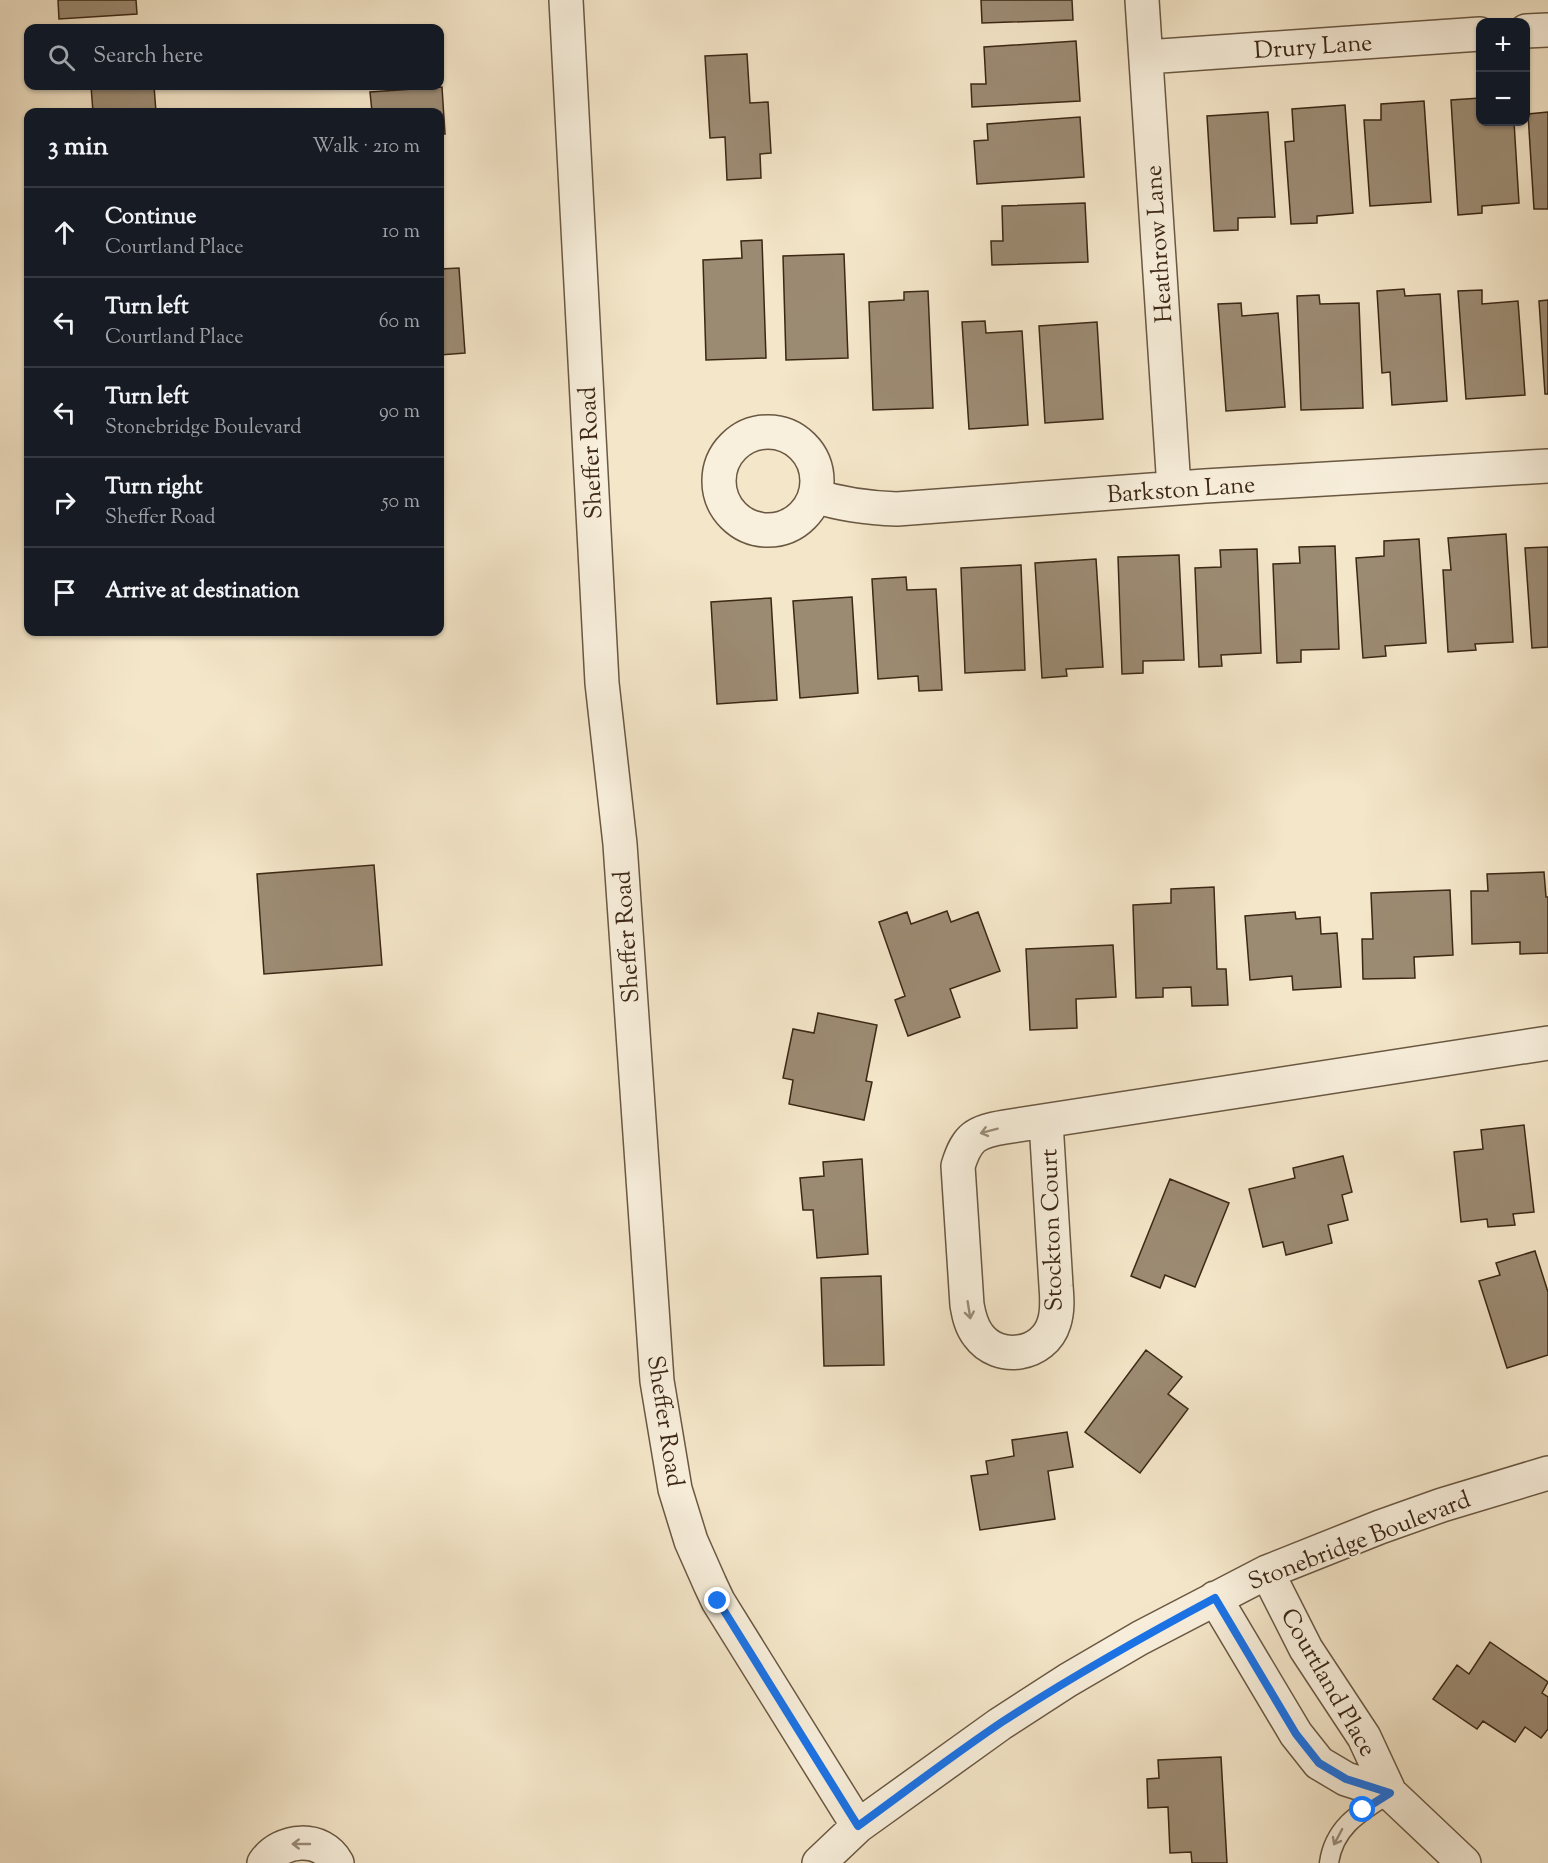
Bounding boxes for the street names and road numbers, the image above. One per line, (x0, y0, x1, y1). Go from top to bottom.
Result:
street label: Drury Lane (1253, 27, 1373, 69)
street label: Heathrow Lane (1138, 164, 1182, 324)
street label: Sheffer Road (572, 385, 612, 520)
street label: Barkston Lane (1106, 469, 1256, 513)
street label: Sheffer Road (606, 869, 650, 1004)
street label: Stockton Court (1033, 1148, 1073, 1312)
street label: Sheffer Road (637, 1353, 691, 1490)
street label: Stonebridge Boulevard (1244, 1484, 1476, 1600)
street label: Courtland Place (1271, 1603, 1384, 1763)

